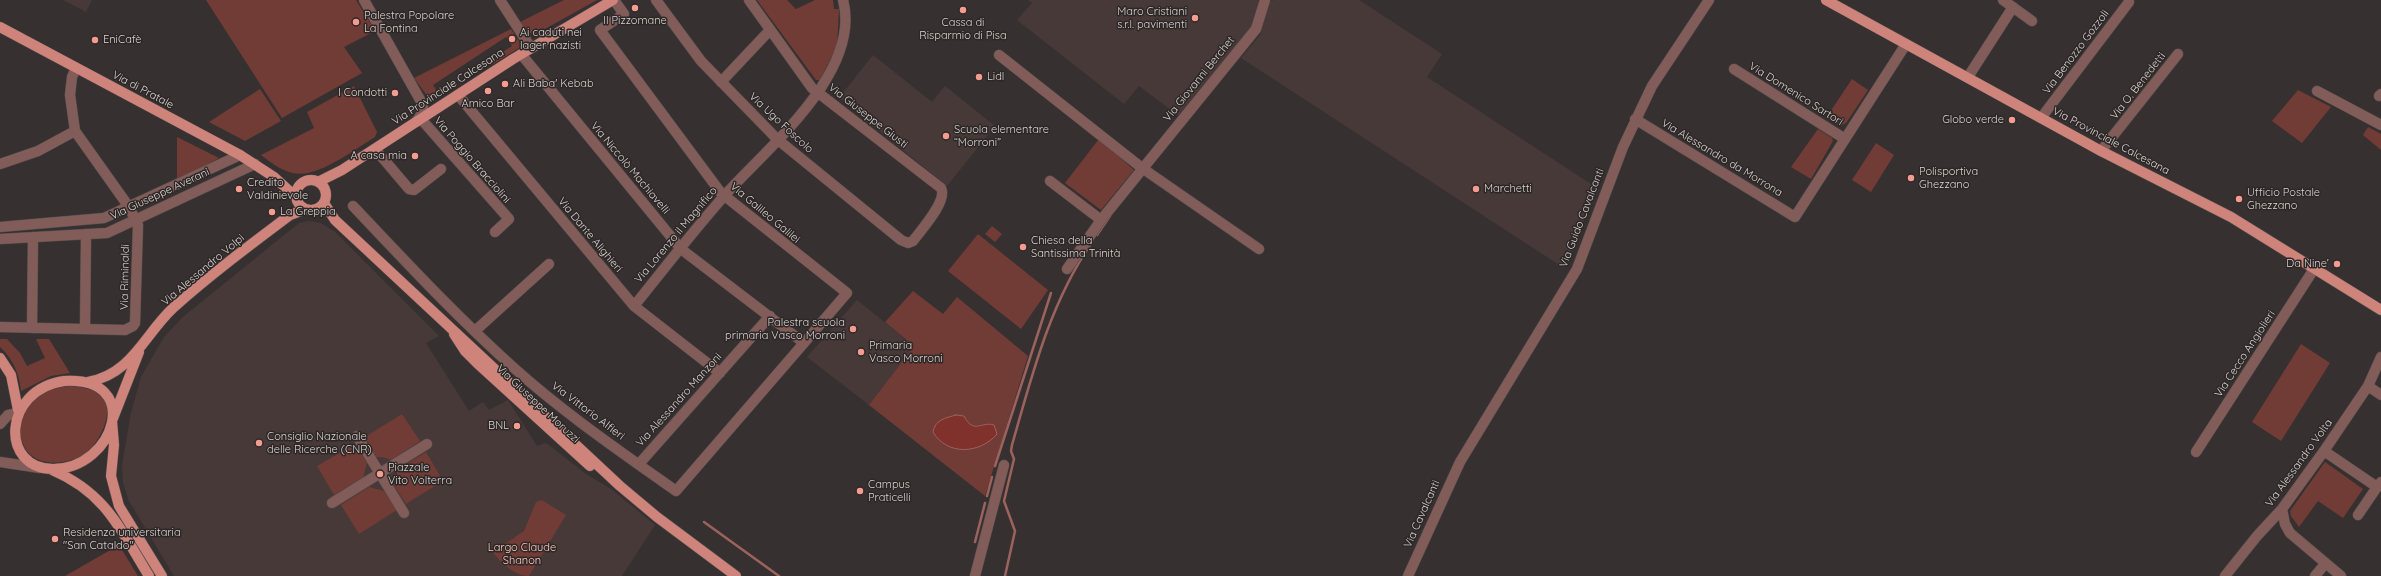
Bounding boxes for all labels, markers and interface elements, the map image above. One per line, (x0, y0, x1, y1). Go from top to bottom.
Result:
marker: Il Pizzomane (630, 3, 640, 13)
marker: Cassa di Risparmio di Pisa (958, 5, 968, 15)
place label: Maro Cristiani s.r.l. pavimenti (1117, 5, 1187, 31)
street label: Via Benozzo Gozzoli (2040, 7, 2112, 97)
place label: Palestra Popolare La Fontina (364, 9, 454, 35)
marker: Maro Cristiani s.r.l. pavimenti (1190, 13, 1200, 23)
place label: Il Pizzomane (603, 14, 667, 28)
place label: Cassa di Risparmio di Pisa (919, 16, 1007, 42)
marker: Palestra Popolare La Fontina (351, 17, 361, 27)
place label: Ai caduti nei lager nazisti (520, 26, 582, 52)
place label: EniCafè (103, 33, 142, 47)
marker: Ai caduti nei lager nazisti (507, 34, 517, 44)
street label: Via Giovanni Berchet (1161, 34, 1237, 124)
marker: EniCafè (90, 35, 100, 45)
street label: Via Provinciale Calcesana (390, 46, 506, 128)
street label: Via O. Benedetti (2108, 50, 2168, 122)
street label: Via Domenico Sartori (1747, 60, 1845, 128)
street label: Via di Pratale (110, 68, 176, 112)
place label: Lidl (987, 70, 1004, 84)
marker: Lidl (974, 72, 984, 82)
place label: Ali Baba' Kebab (513, 77, 594, 91)
marker: Ali Baba' Kebab (500, 79, 510, 89)
street label: Via Giuseppe Giusti (826, 81, 910, 151)
place label: I Condotti (338, 86, 387, 100)
marker: Amico Bar (483, 86, 493, 96)
marker: I Condotti (390, 88, 400, 98)
street label: Via Ugo Foscolo (746, 90, 816, 156)
place label: Amico Bar (462, 97, 514, 111)
street label: Via Provinciale Calcesana (2050, 105, 2172, 177)
place label: Globo verde (1942, 113, 2004, 127)
street label: Via Poggio Bracciolini (431, 114, 513, 206)
marker: Globo verde (2007, 115, 2017, 125)
street label: Via Alessandro da Morrona (1659, 117, 1785, 199)
street label: Via Niccolò Machiavelli (588, 119, 672, 217)
place label: Scuola elementare “Morroni” (954, 123, 1049, 149)
marker: Scuola elementare “Morroni” (941, 131, 951, 141)
place label: A casa mia (351, 149, 407, 163)
marker: A casa mia (410, 151, 420, 161)
street label: Via Giuseppe Averani (108, 165, 212, 223)
place label: Polisportiva Ghezzano (1919, 165, 1978, 191)
street label: Via Guido Cavalcanti (1557, 166, 1607, 270)
marker: Polisportiva Ghezzano (1906, 173, 1916, 183)
place label: Credito Valdinievole (247, 176, 308, 202)
street label: Via Galileo Galilei (727, 180, 803, 246)
place label: Marchetti (1484, 182, 1532, 196)
marker: Credito Valdinievole (234, 184, 244, 194)
street label: Via Lorenzo il Magnifico (632, 184, 720, 286)
marker: Marchetti (1471, 184, 1481, 194)
place label: Ufficio Postale Ghezzano (2247, 186, 2320, 212)
marker: Ufficio Postale Ghezzano (2234, 194, 2244, 204)
street label: Via Dante Alighieri (555, 195, 625, 275)
place label: La Greppia (280, 205, 336, 219)
marker: La Greppia (267, 207, 277, 217)
street label: Via Alessandro Volpi (159, 231, 247, 309)
place label: Chiesa della Santissima Trinità (1031, 234, 1120, 260)
marker: Chiesa della Santissima Trinità (1018, 242, 1028, 252)
street label: Via Riminaldi (118, 244, 132, 310)
place label: Da Nine’ (2286, 257, 2329, 271)
marker: Da Nine’ (2332, 259, 2342, 269)
street label: Via Cecco Angiolieri (2212, 308, 2278, 400)
place label: Palestra scuola primaria Vasco Morroni (725, 316, 845, 342)
marker: Palestra scuola primaria Vasco Morroni (848, 324, 858, 334)
place label: Primaria Vasco Morroni (869, 339, 943, 365)
marker: Primaria Vasco Morroni (856, 347, 866, 357)
street label: Via Alessandro Manzoni (633, 350, 725, 450)
street label: Via Giuseppe Moruzzi (494, 362, 582, 446)
street label: Via Vittorio Alfieri (549, 379, 627, 443)
street label: Via Alessandro Volta (2263, 416, 2335, 510)
place label: BNL (488, 419, 509, 433)
marker: BNL (512, 421, 522, 431)
place label: Consiglio Nazionale delle Ricerche (CNR) (267, 430, 372, 456)
marker: Consiglio Nazionale delle Ricerche (CNR) (254, 438, 264, 448)
place label: Piazzale Vito Volterra (388, 461, 452, 487)
marker: Piazzale Vito Volterra (375, 469, 385, 479)
place label: Campus Praticelli (868, 478, 911, 504)
street label: Via Cavalcanti (1401, 478, 1443, 550)
marker: Campus Praticelli (855, 486, 865, 496)
place label: Residenza universitaria "San Cataldo" (63, 526, 181, 552)
marker: Residenza universitaria "San Cataldo" (50, 534, 60, 544)
park label: Largo Claude Shanon (488, 541, 556, 567)

